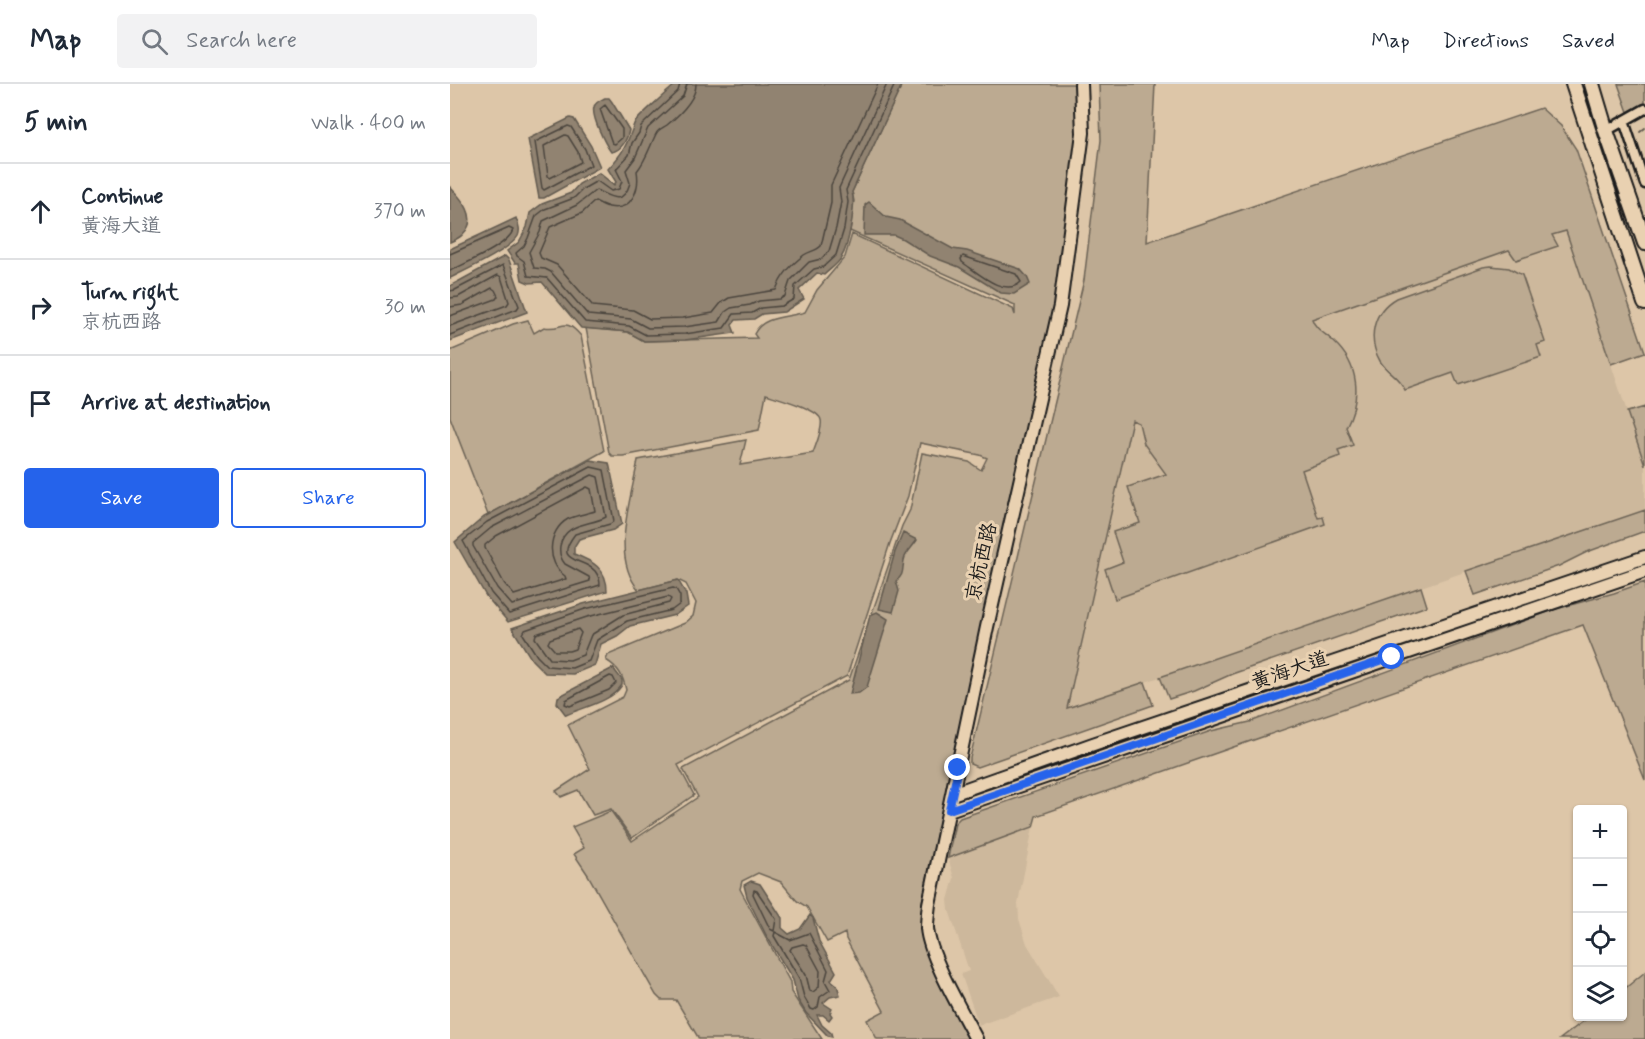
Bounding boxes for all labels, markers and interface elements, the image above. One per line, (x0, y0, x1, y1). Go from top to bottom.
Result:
search box (117, 14, 537, 68)
text: Map (30, 23, 81, 60)
icon: search (138, 25, 171, 58)
text: Search here (186, 27, 297, 55)
text: Map (1371, 27, 1410, 55)
text: Directions (1443, 27, 1529, 55)
text: Saved (1562, 27, 1615, 55)
text: 5 min (24, 106, 88, 140)
text: Walk · 400 m (311, 110, 426, 137)
text: Continue (81, 183, 163, 211)
icon: ahead (24, 195, 57, 228)
text: 370 m (374, 198, 426, 225)
text: 黄海大道 (81, 213, 161, 240)
text: Turn right (81, 279, 179, 307)
icon: right (24, 291, 57, 324)
text: 30 m (384, 294, 426, 321)
text: 京杭西路 (81, 309, 161, 336)
icon: arrive (24, 387, 57, 420)
text: Arrive at destination (81, 389, 271, 417)
button: Save (24, 468, 219, 528)
button: Share (231, 468, 426, 528)
street label: 京杭西路 (960, 519, 1004, 604)
route start (1378, 643, 1404, 669)
street label: 黄海大道 (1248, 645, 1332, 697)
route end (944, 754, 970, 780)
map controls (1573, 805, 1627, 1021)
button: + (1573, 805, 1627, 859)
button: − (1573, 859, 1627, 913)
button: locate (1573, 913, 1627, 967)
button: layers (1573, 967, 1627, 1021)

